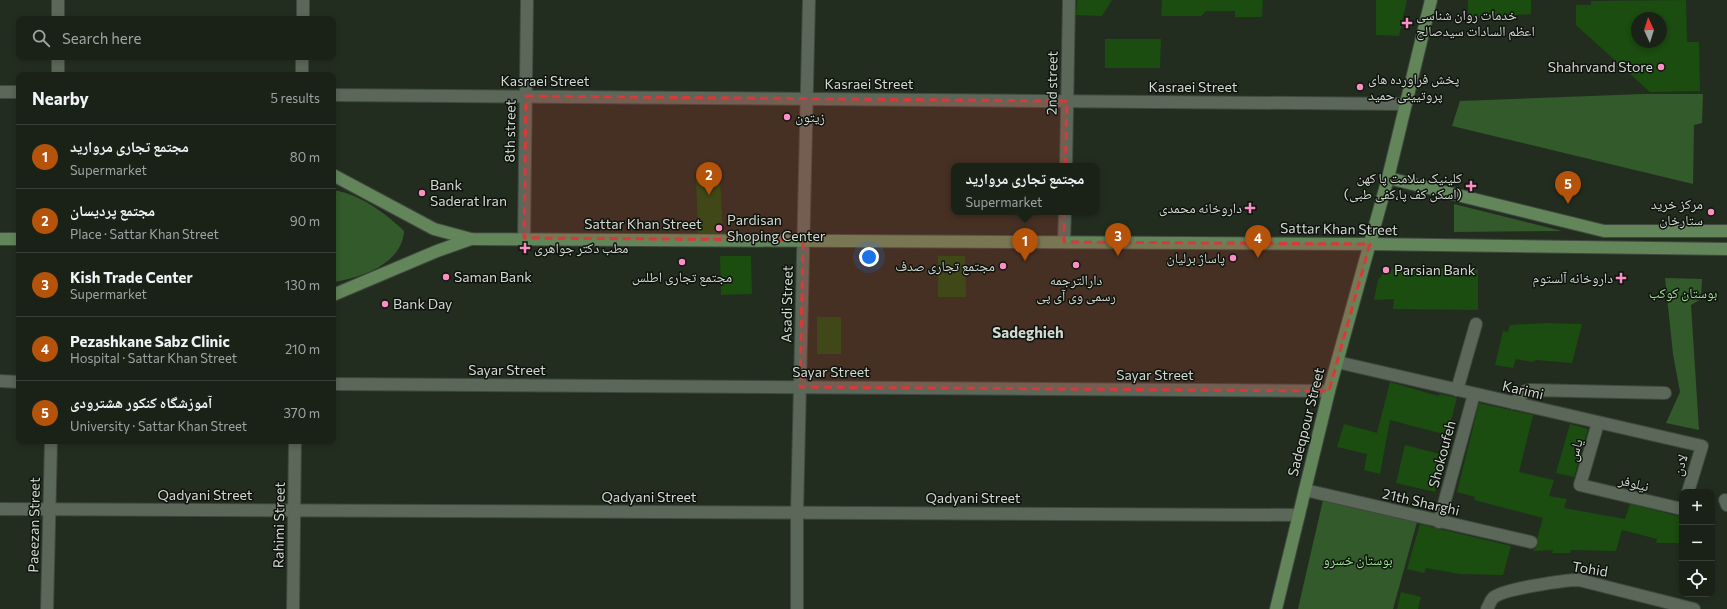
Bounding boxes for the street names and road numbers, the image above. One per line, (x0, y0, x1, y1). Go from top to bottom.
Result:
street label: 2nd street (1042, 50, 1061, 115)
street label: Kasraei Street (500, 72, 590, 89)
street label: Kasraei Street (824, 75, 914, 92)
street label: Kasraei Street (1148, 78, 1238, 95)
street label: 8th street (500, 99, 519, 163)
street label: Sattar Khan Street (584, 215, 702, 232)
street label: Sattar Khan Street (1280, 219, 1398, 238)
street label: Asadi Street (777, 265, 796, 343)
street label: Sayar Street (468, 361, 546, 378)
street label: Sayar Street (792, 363, 870, 380)
street label: Sadeqpour Street (1284, 365, 1327, 478)
street label: Sayar Street (1116, 366, 1194, 383)
street label: Karimi (1501, 377, 1545, 402)
street label: Shokoufeh (1424, 419, 1459, 489)
street label: یاس (1563, 437, 1587, 463)
street label: لادن (1668, 452, 1692, 478)
street label: نیلوفر (1616, 470, 1651, 495)
street label: Paeezan Street (24, 477, 43, 573)
street label: Rahimi Street (269, 481, 288, 568)
street label: 21th Sharghi (1381, 484, 1461, 519)
street label: Qadyani Street (157, 486, 253, 503)
street label: Qadyani Street (601, 488, 697, 505)
street label: Qadyani Street (925, 489, 1021, 506)
street label: Tohid (1571, 557, 1609, 580)

